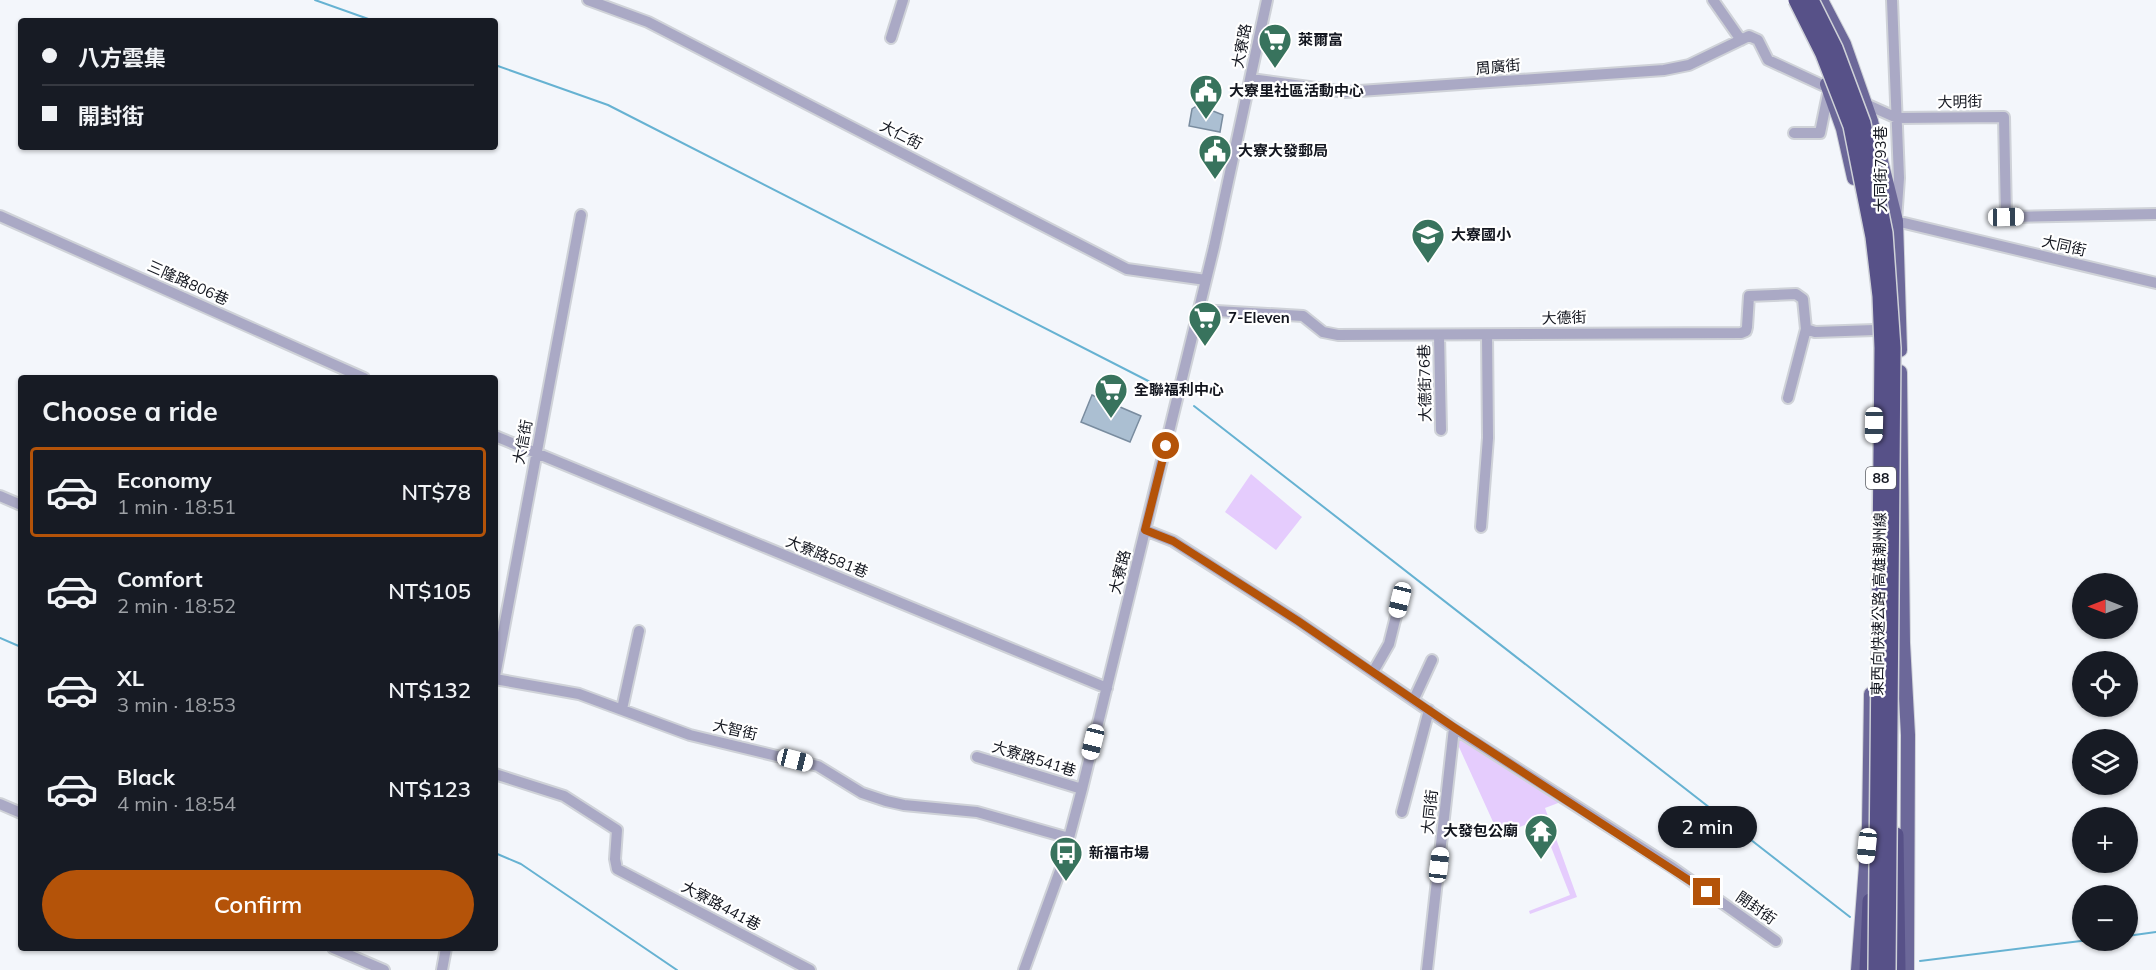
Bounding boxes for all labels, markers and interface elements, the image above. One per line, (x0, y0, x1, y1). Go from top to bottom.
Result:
street label: 大寮路 (1228, 22, 1255, 70)
supermarket icon: 萊爾富 (1257, 22, 1293, 69)
place label: 萊爾富 (1298, 30, 1343, 49)
text: 八方雲集 (78, 44, 166, 72)
street label: 周廣街 (1475, 55, 1521, 78)
public building icon: 大寮里社區活動中心 (1188, 73, 1224, 120)
place label: 大寮里社區活動中心 (1229, 81, 1364, 100)
street label: 大明街 (1937, 92, 1983, 111)
text: 開封街 (78, 102, 144, 130)
street label: 大仁街 (877, 116, 926, 153)
street label: 大同街793巷 (1871, 125, 1890, 213)
public building icon: 大寮大發郵局 (1197, 133, 1233, 180)
place label: 大寮大發郵局 (1238, 141, 1328, 160)
car (1988, 208, 2024, 226)
school or university icon: 大寮國小 (1410, 217, 1446, 264)
place label: 大寮國小 (1451, 225, 1512, 244)
street label: 大同街 (2040, 231, 2088, 260)
street label: 三隆路806巷 (145, 256, 232, 309)
supermarket icon: 7-Eleven (1187, 300, 1223, 347)
street label: 大德街 (1541, 307, 1587, 328)
place label: 7-Eleven (1228, 308, 1290, 327)
street label: 大德街76巷 (1414, 344, 1435, 422)
supermarket icon: 全聯福利中心 (1093, 372, 1129, 419)
place label: 全聯福利中心 (1134, 380, 1224, 399)
text: Choose a ride (42, 394, 218, 428)
car (1865, 407, 1883, 443)
street label: 大信街 (509, 418, 536, 466)
route start (1152, 432, 1179, 459)
icon: car (45, 465, 99, 519)
text: Economy (117, 466, 212, 494)
road number: 88 (1866, 467, 1896, 489)
text: NT$78 (401, 478, 471, 506)
text: 1 min · 18:51 (117, 494, 236, 519)
street label: 東西向快速公路 高雄潮州線 (1867, 512, 1890, 696)
street label: 大寮路581巷 (783, 531, 871, 582)
street label: 大寮路 (1105, 548, 1134, 596)
icon: car (45, 564, 99, 618)
text: Comfort (117, 565, 203, 593)
north arrow (2072, 573, 2138, 639)
map controls (2072, 573, 2138, 951)
text: NT$105 (388, 577, 471, 605)
car (1387, 580, 1413, 620)
text: 2 min · 18:52 (117, 593, 236, 618)
button: locate (2072, 651, 2138, 717)
icon: car (45, 663, 99, 717)
text: XL (117, 664, 144, 692)
text: NT$132 (388, 676, 471, 704)
text: 3 min · 18:53 (117, 692, 236, 717)
street label: 大智街 (711, 715, 759, 744)
car (1080, 722, 1106, 762)
button: layers (2072, 729, 2138, 795)
street label: 大寮路541巷 (990, 737, 1079, 780)
car (775, 747, 815, 773)
icon: car (45, 762, 99, 816)
text: Black (117, 763, 175, 791)
text: NT$123 (388, 775, 471, 803)
street label: 大同街 (1418, 789, 1441, 835)
text: 4 min · 18:54 (117, 791, 236, 816)
callout: 2 min (1658, 805, 1756, 847)
button: + (2072, 807, 2138, 873)
temple icon: 大發包公廟 (1523, 813, 1559, 860)
text: 2 min (1682, 814, 1733, 839)
place label: 大發包公廟 (1443, 821, 1518, 840)
car (1856, 827, 1878, 865)
bus stop icon: 新福市場 (1048, 835, 1084, 882)
place label: 新福市場 (1089, 843, 1149, 862)
car (1428, 846, 1450, 884)
button: Confirm (42, 870, 474, 939)
street label: 大寮路441巷 (678, 877, 764, 934)
route end (1693, 878, 1720, 905)
button: − (2072, 885, 2138, 951)
street label: 開封街 (1732, 887, 1780, 928)

